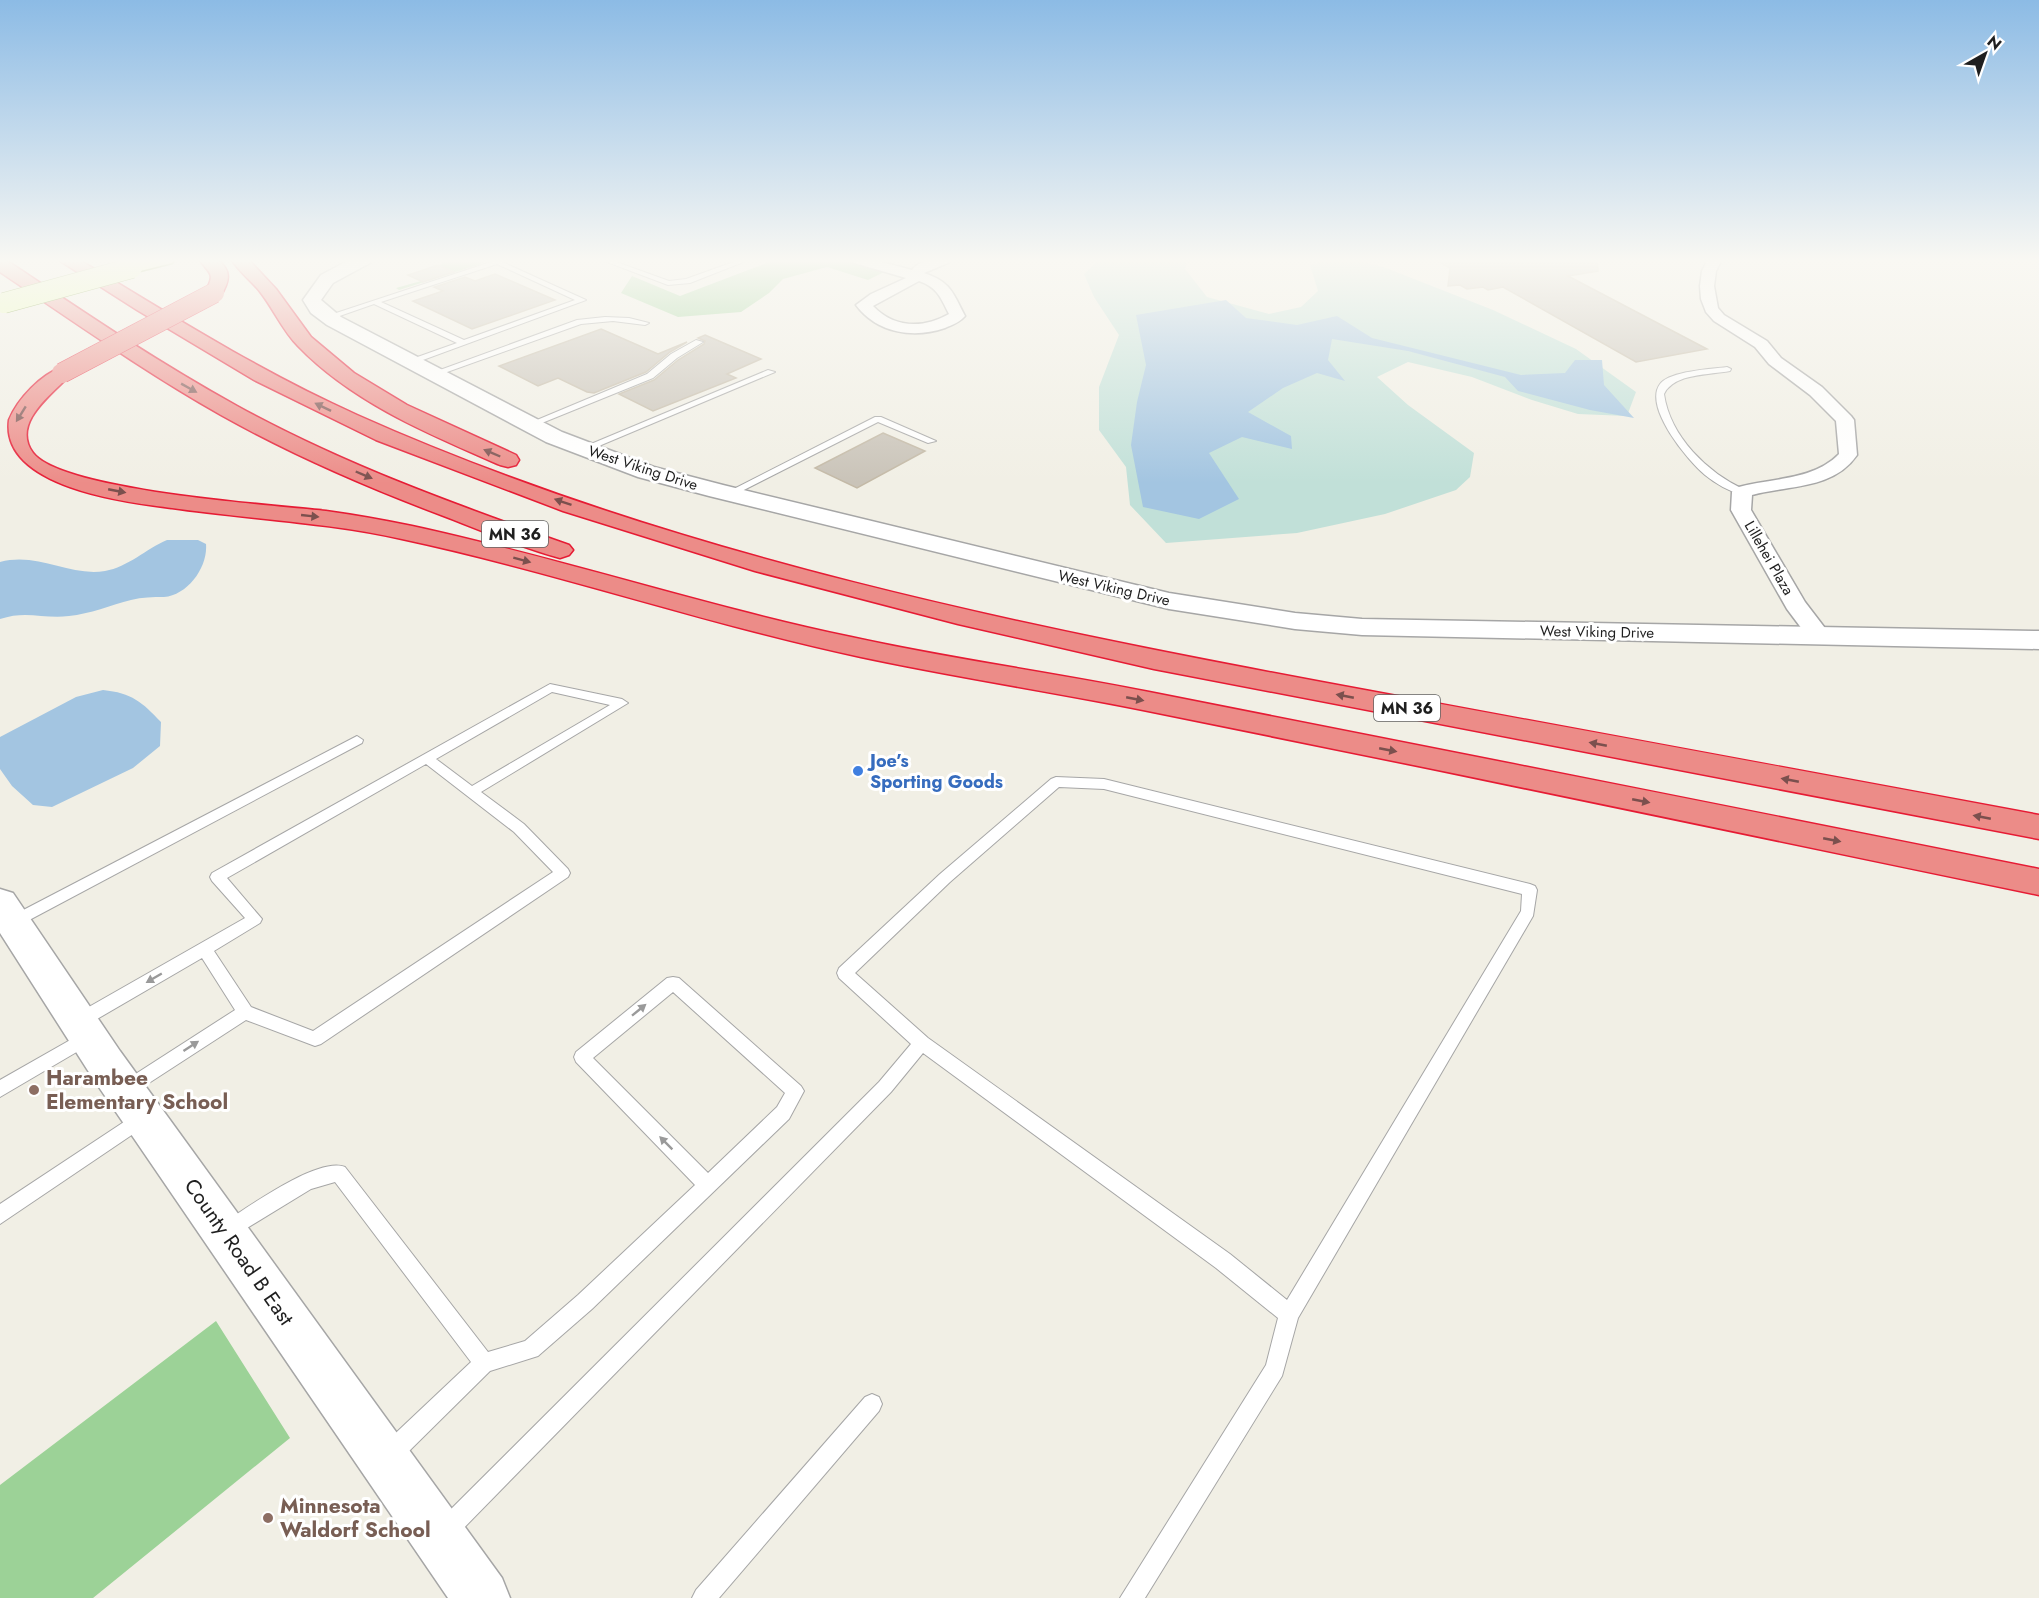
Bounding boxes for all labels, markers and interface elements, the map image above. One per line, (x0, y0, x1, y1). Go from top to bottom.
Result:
north arrow (1955, 24, 2015, 84)
text: N (1982, 30, 2007, 56)
one-way arrow (181, 383, 198, 393)
one-way arrow (315, 402, 332, 412)
one-way arrow (15, 406, 26, 422)
street label: West Viking Drive (585, 440, 701, 496)
one-way arrow (482, 448, 500, 458)
one-way arrow (355, 470, 373, 480)
one-way arrow (108, 487, 127, 496)
one-way arrow (554, 497, 572, 506)
one-way arrow (301, 512, 320, 521)
street label: Lillehei Plaza (1739, 517, 1799, 599)
road number: MN 36 (482, 521, 548, 547)
one-way arrow (512, 556, 531, 566)
street label: West Viking Drive (1056, 564, 1172, 612)
street label: West Viking Drive (1540, 620, 1655, 644)
one-way arrow (1335, 691, 1354, 700)
one-way arrow (1126, 695, 1145, 704)
road number: MN 36 (1374, 695, 1440, 721)
one-way arrow (1589, 739, 1608, 748)
one-way arrow (1379, 746, 1398, 755)
place label: Joe’s Sporting Goods (867, 748, 1003, 795)
marker: Joe’s Sporting Goods (851, 764, 865, 778)
one-way arrow (1780, 775, 1799, 784)
one-way arrow (1632, 797, 1650, 807)
one-way arrow (1972, 812, 1991, 821)
one-way arrow (1823, 836, 1842, 845)
one-way arrow (146, 973, 162, 984)
one-way arrow (632, 1005, 647, 1017)
one-way arrow (183, 1041, 199, 1052)
place label: Harambee Elementary School (46, 1063, 228, 1117)
marker: Harambee Elementary School (27, 1083, 41, 1097)
one-way arrow (660, 1137, 674, 1151)
street label: County Road B East (177, 1172, 301, 1332)
place label: Minnesota Waldorf School (280, 1491, 431, 1545)
marker: Minnesota Waldorf School (261, 1511, 275, 1525)

